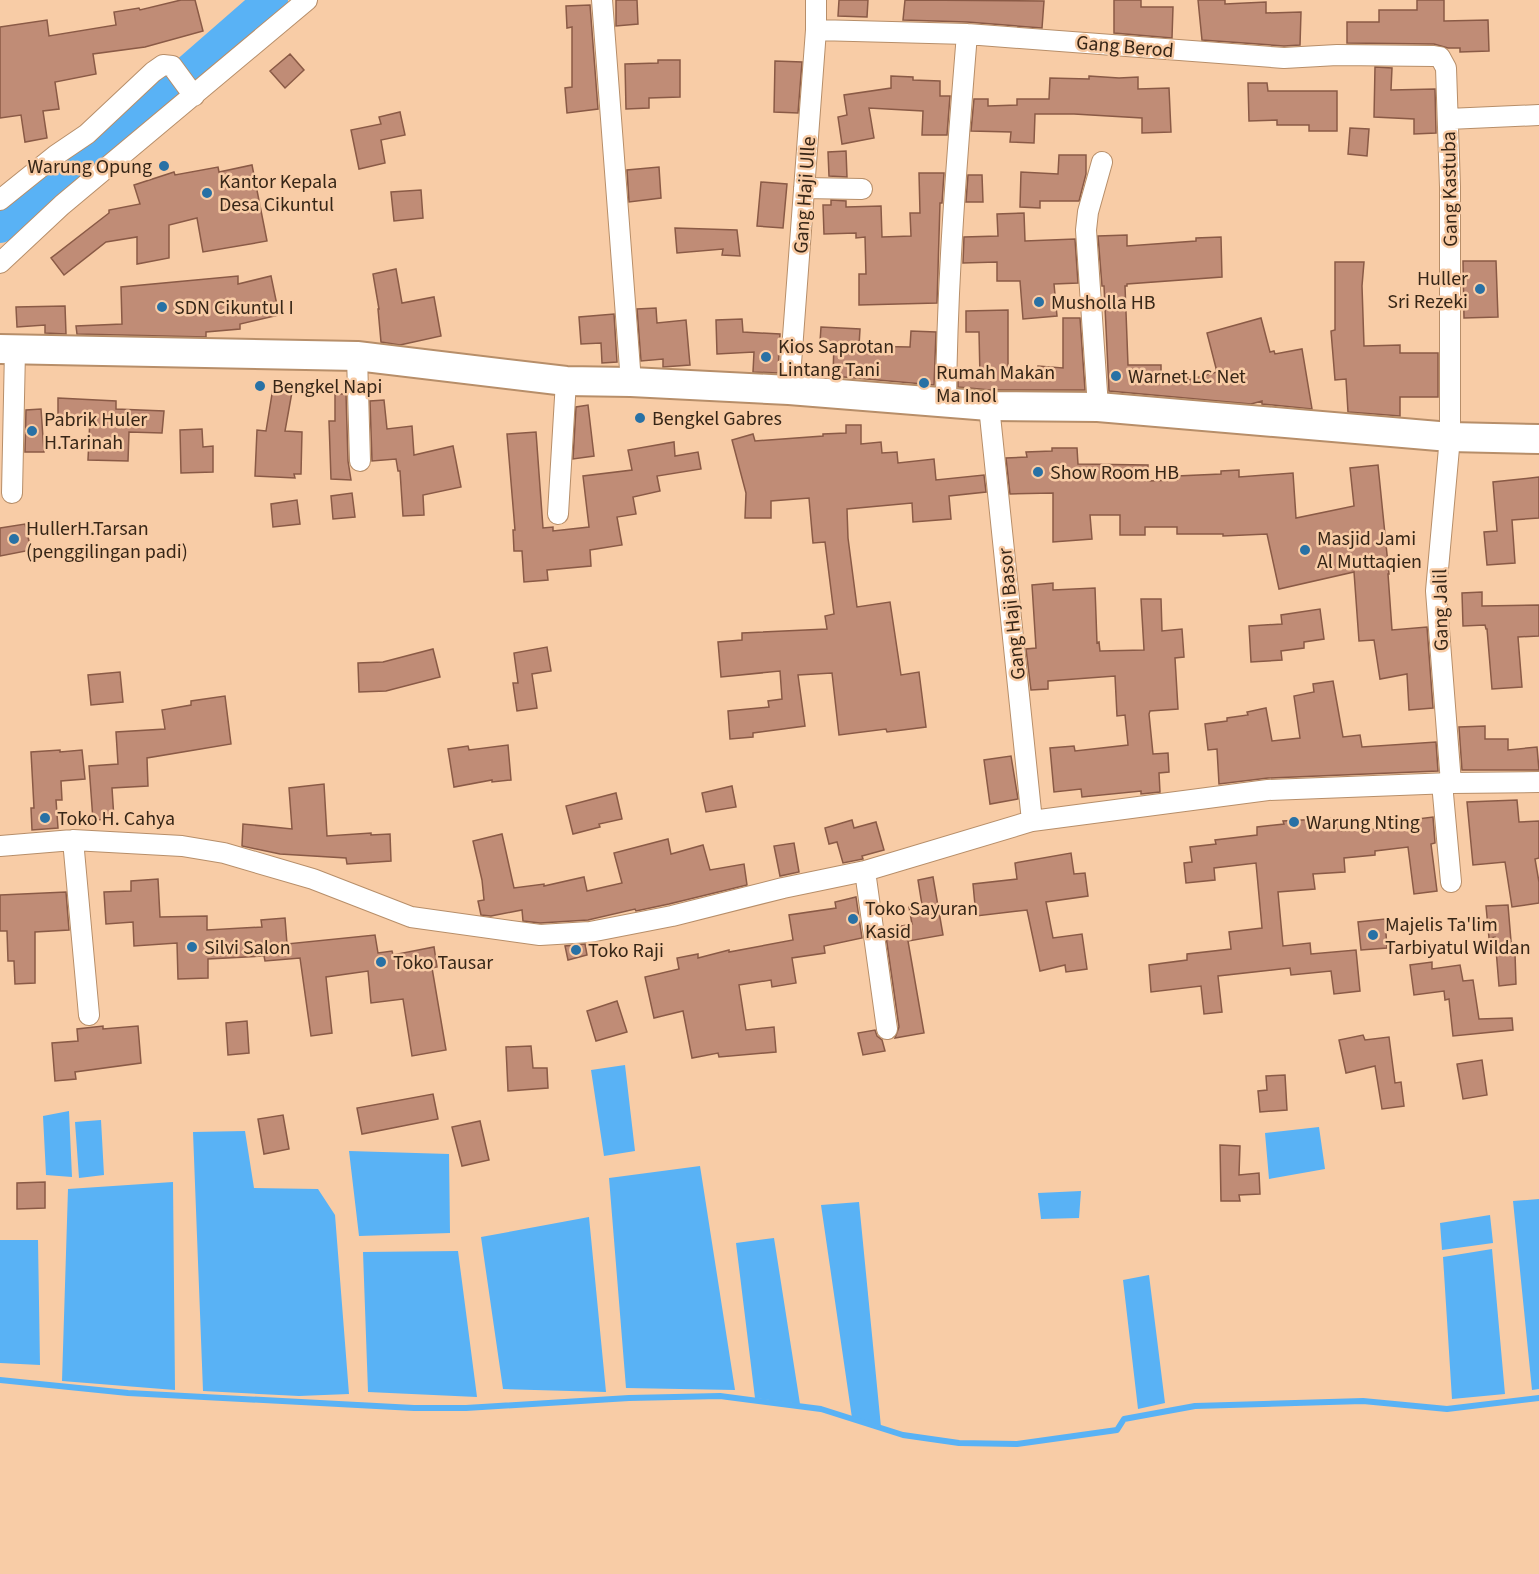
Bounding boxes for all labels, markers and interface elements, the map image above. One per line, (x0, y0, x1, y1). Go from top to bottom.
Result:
street label: Gang Berod (1075, 29, 1175, 65)
street label: Gang Kastuba (1435, 131, 1465, 247)
street label: Gang Haji Ulle (787, 135, 823, 255)
place label: Warung Opung (27, 153, 152, 181)
marker: Warung Opung (157, 159, 171, 173)
place label: Kantor Kepala Desa Cikuntul (219, 168, 337, 219)
marker: Kantor Kepala Desa Cikuntul (200, 186, 214, 200)
place label: Huller Sri Rezeki (1387, 265, 1468, 316)
marker: Huller Sri Rezeki (1473, 282, 1487, 296)
place label: Musholla HB (1051, 289, 1156, 317)
place label: SDN Cikuntul I (174, 294, 294, 322)
marker: Musholla HB (1032, 295, 1046, 309)
marker: SDN Cikuntul I (155, 300, 169, 314)
place label: Kios Saprotan Lintang Tani (778, 333, 894, 384)
marker: Kios Saprotan Lintang Tani (759, 350, 773, 364)
place label: Rumah Makan Ma Inol (936, 359, 1055, 410)
place label: Warnet LC Net (1128, 363, 1246, 391)
marker: Warnet LC Net (1109, 369, 1123, 383)
place label: Bengkel Napi (272, 373, 382, 401)
marker: Rumah Makan Ma Inol (917, 376, 931, 390)
marker: Bengkel Napi (253, 379, 267, 393)
place label: Bengkel Gabres (652, 405, 782, 433)
place label: Pabrik Huler H.Tarinah (44, 406, 147, 457)
marker: Bengkel Gabres (633, 411, 647, 425)
marker: Pabrik Huler H.Tarinah (25, 424, 39, 438)
place label: Show Room HB (1050, 459, 1179, 487)
marker: Show Room HB (1031, 465, 1045, 479)
place label: HullerH.Tarsan (penggilingan padi) (26, 515, 188, 566)
place label: Masjid Jami Al Muttaqien (1317, 525, 1422, 576)
marker: HullerH.Tarsan (penggilingan padi) (7, 532, 21, 546)
marker: Masjid Jami Al Muttaqien (1298, 543, 1312, 557)
street label: Gang Haji Basor (991, 547, 1033, 681)
street label: Gang Jalil (1426, 569, 1456, 651)
place label: Toko H. Cahya (57, 805, 175, 833)
place label: Warung Nting (1306, 809, 1420, 837)
marker: Toko H. Cahya (38, 811, 52, 825)
marker: Warung Nting (1287, 815, 1301, 829)
place label: Toko Sayuran Kasid (865, 895, 978, 946)
place label: Majelis Ta'lim Tarbiyatul Wildan (1385, 911, 1531, 962)
marker: Toko Sayuran Kasid (846, 912, 860, 926)
marker: Majelis Ta'lim Tarbiyatul Wildan (1366, 928, 1380, 942)
place label: Silvi Salon (204, 934, 291, 962)
place label: Toko Raji (588, 937, 664, 965)
marker: Silvi Salon (185, 940, 199, 954)
marker: Toko Raji (569, 943, 583, 957)
place label: Toko Tausar (393, 949, 493, 977)
marker: Toko Tausar (374, 955, 388, 969)

